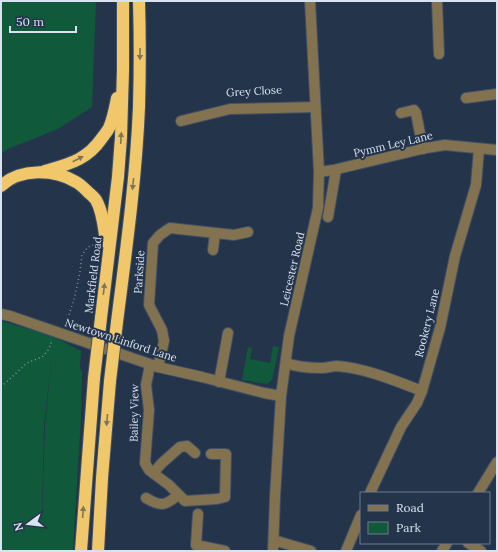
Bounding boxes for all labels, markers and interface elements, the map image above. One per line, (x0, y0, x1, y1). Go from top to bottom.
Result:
scale bar (10, 8, 76, 34)
text: 50 m (16, 14, 44, 29)
one-way arrow (137, 48, 143, 61)
street label: Grey Close (226, 83, 282, 99)
street label: Pymm Ley Lane (352, 128, 434, 160)
one-way arrow (117, 132, 124, 144)
one-way arrow (73, 156, 84, 163)
one-way arrow (130, 178, 136, 190)
street label: Leicester Road (277, 230, 307, 307)
street label: Markfield Road (81, 235, 105, 314)
street label: Parkside (130, 250, 148, 294)
one-way arrow (101, 283, 108, 295)
street label: Rookery Lane (412, 287, 442, 359)
street label: Newtown Linford Lane (63, 315, 179, 365)
street label: Bailey View (126, 384, 142, 442)
one-way arrow (103, 414, 110, 426)
legend (360, 492, 490, 544)
text: Road (396, 500, 424, 515)
north arrow (8, 504, 48, 544)
one-way arrow (80, 506, 87, 518)
text: N (10, 520, 26, 533)
text: Park (396, 520, 422, 535)

